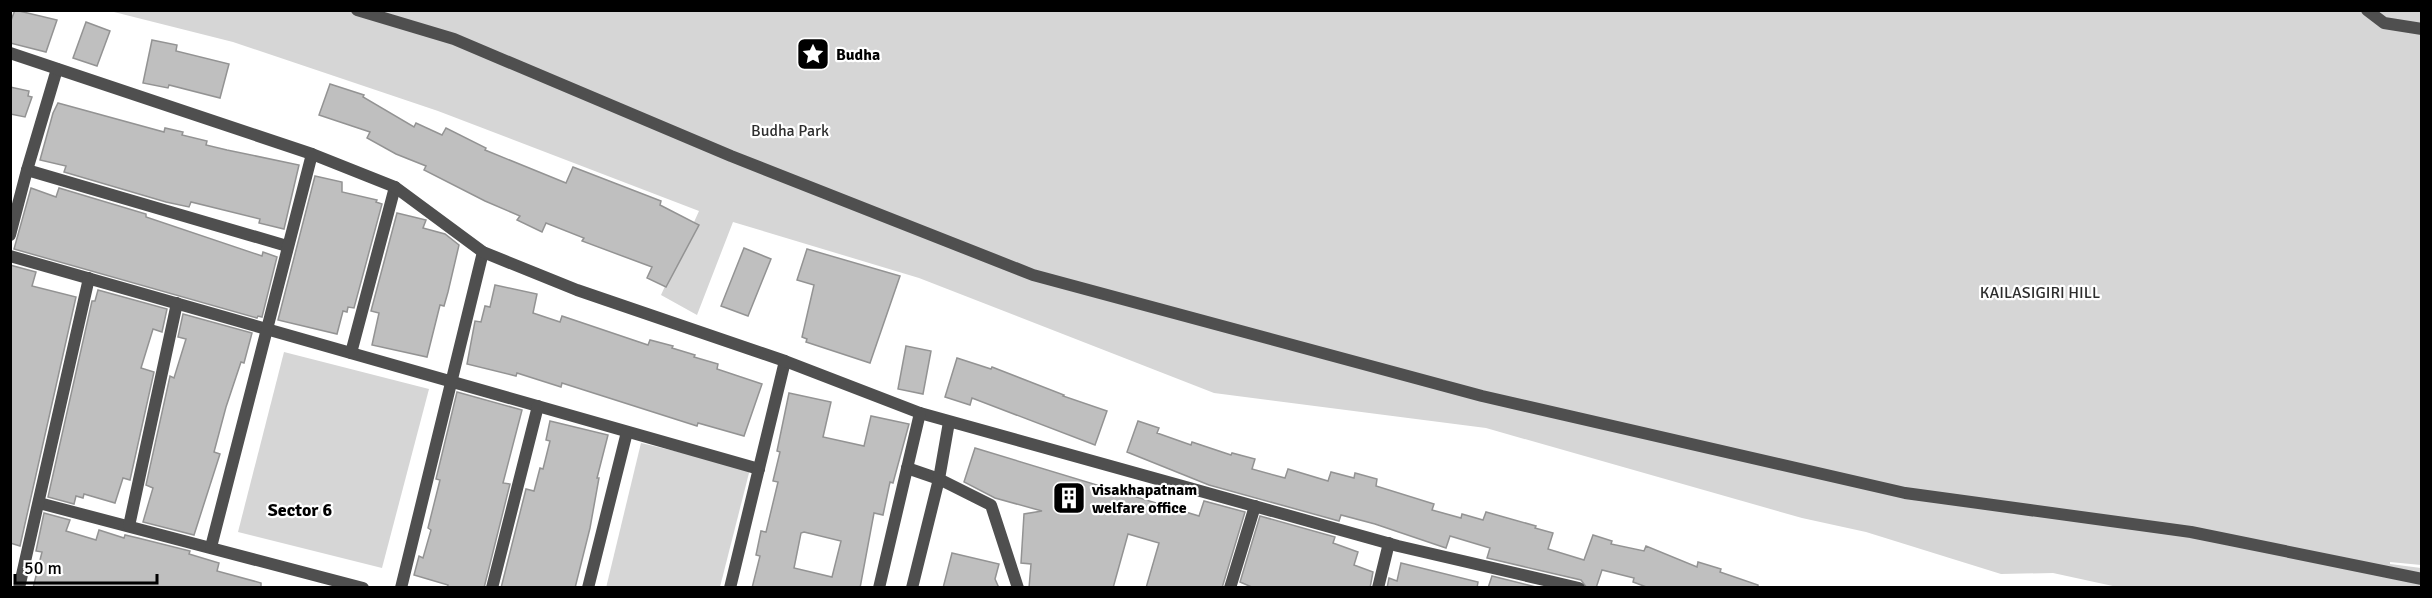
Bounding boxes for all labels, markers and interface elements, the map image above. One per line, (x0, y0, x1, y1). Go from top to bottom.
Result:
place icon: Budha (795, 36, 831, 72)
place label: Budha (836, 45, 880, 65)
park label: Budha Park (751, 121, 829, 141)
park label: KAILASIGIRI HILL (1980, 283, 2100, 303)
building icon: visakhapatnam welfare office (1051, 480, 1087, 516)
place label: visakhapatnam welfare office (1091, 480, 1197, 518)
district label: Sector 6 (268, 499, 332, 521)
scale bar (15, 547, 158, 585)
text: 50 m (24, 557, 62, 579)

